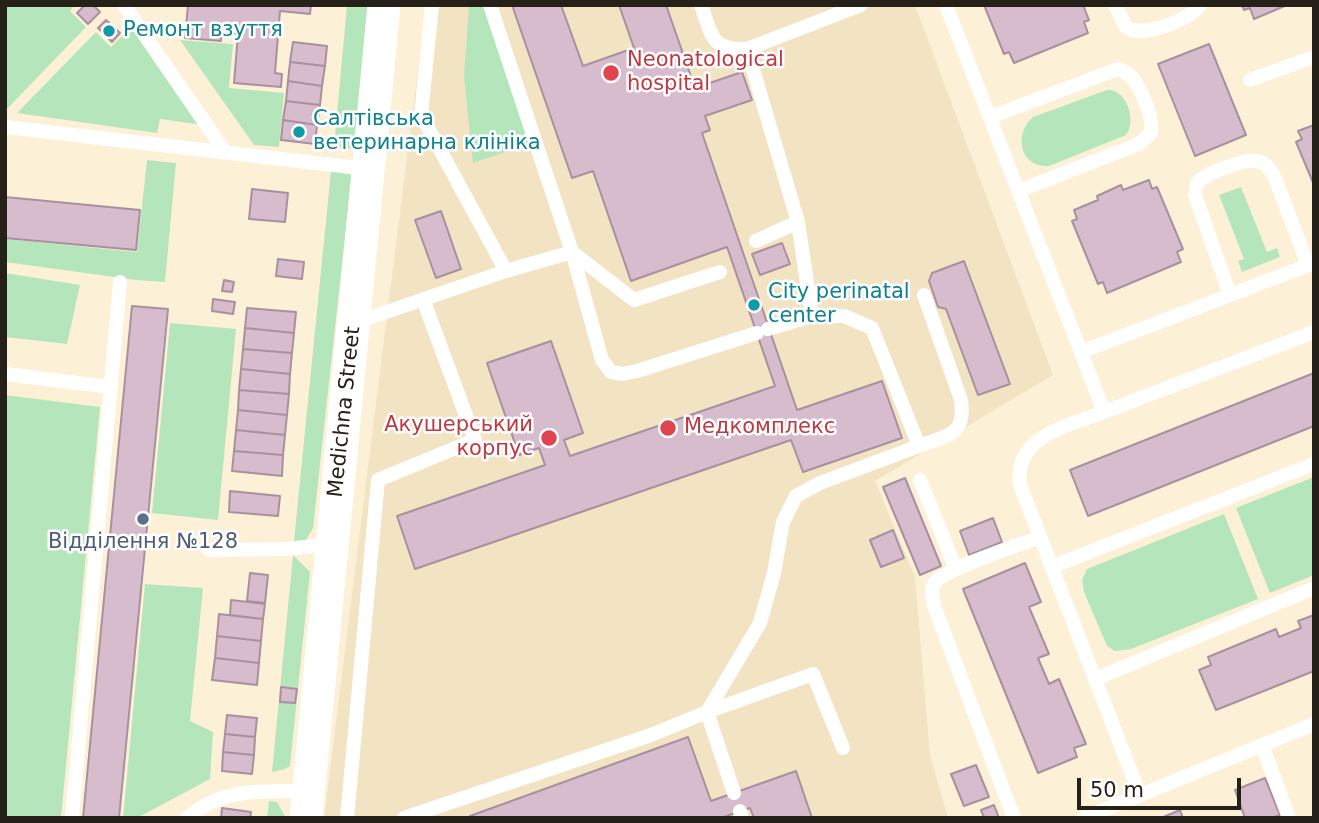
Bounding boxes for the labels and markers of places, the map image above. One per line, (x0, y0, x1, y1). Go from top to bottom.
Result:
place label: Ремонт взуття (123, 18, 283, 44)
marker: Ремонт взуття (101, 23, 117, 39)
place label: Neonatological hospital (627, 48, 784, 98)
marker: Neonatological hospital (601, 63, 621, 83)
place label: Салтівська ветеринарна клініка (313, 107, 541, 157)
marker: Салтівська ветеринарна клініка (291, 124, 307, 140)
place label: City perinatal center (768, 280, 910, 330)
marker: City perinatal center (746, 297, 762, 313)
place label: Акушерський корпус (384, 413, 533, 463)
place label: Медкомплекс (684, 415, 835, 441)
marker: Медкомплекс (658, 418, 678, 438)
marker: Акушерський корпус (539, 428, 559, 448)
marker: Відділення №128 (135, 511, 151, 527)
place label: Відділення №128 (48, 530, 238, 556)

